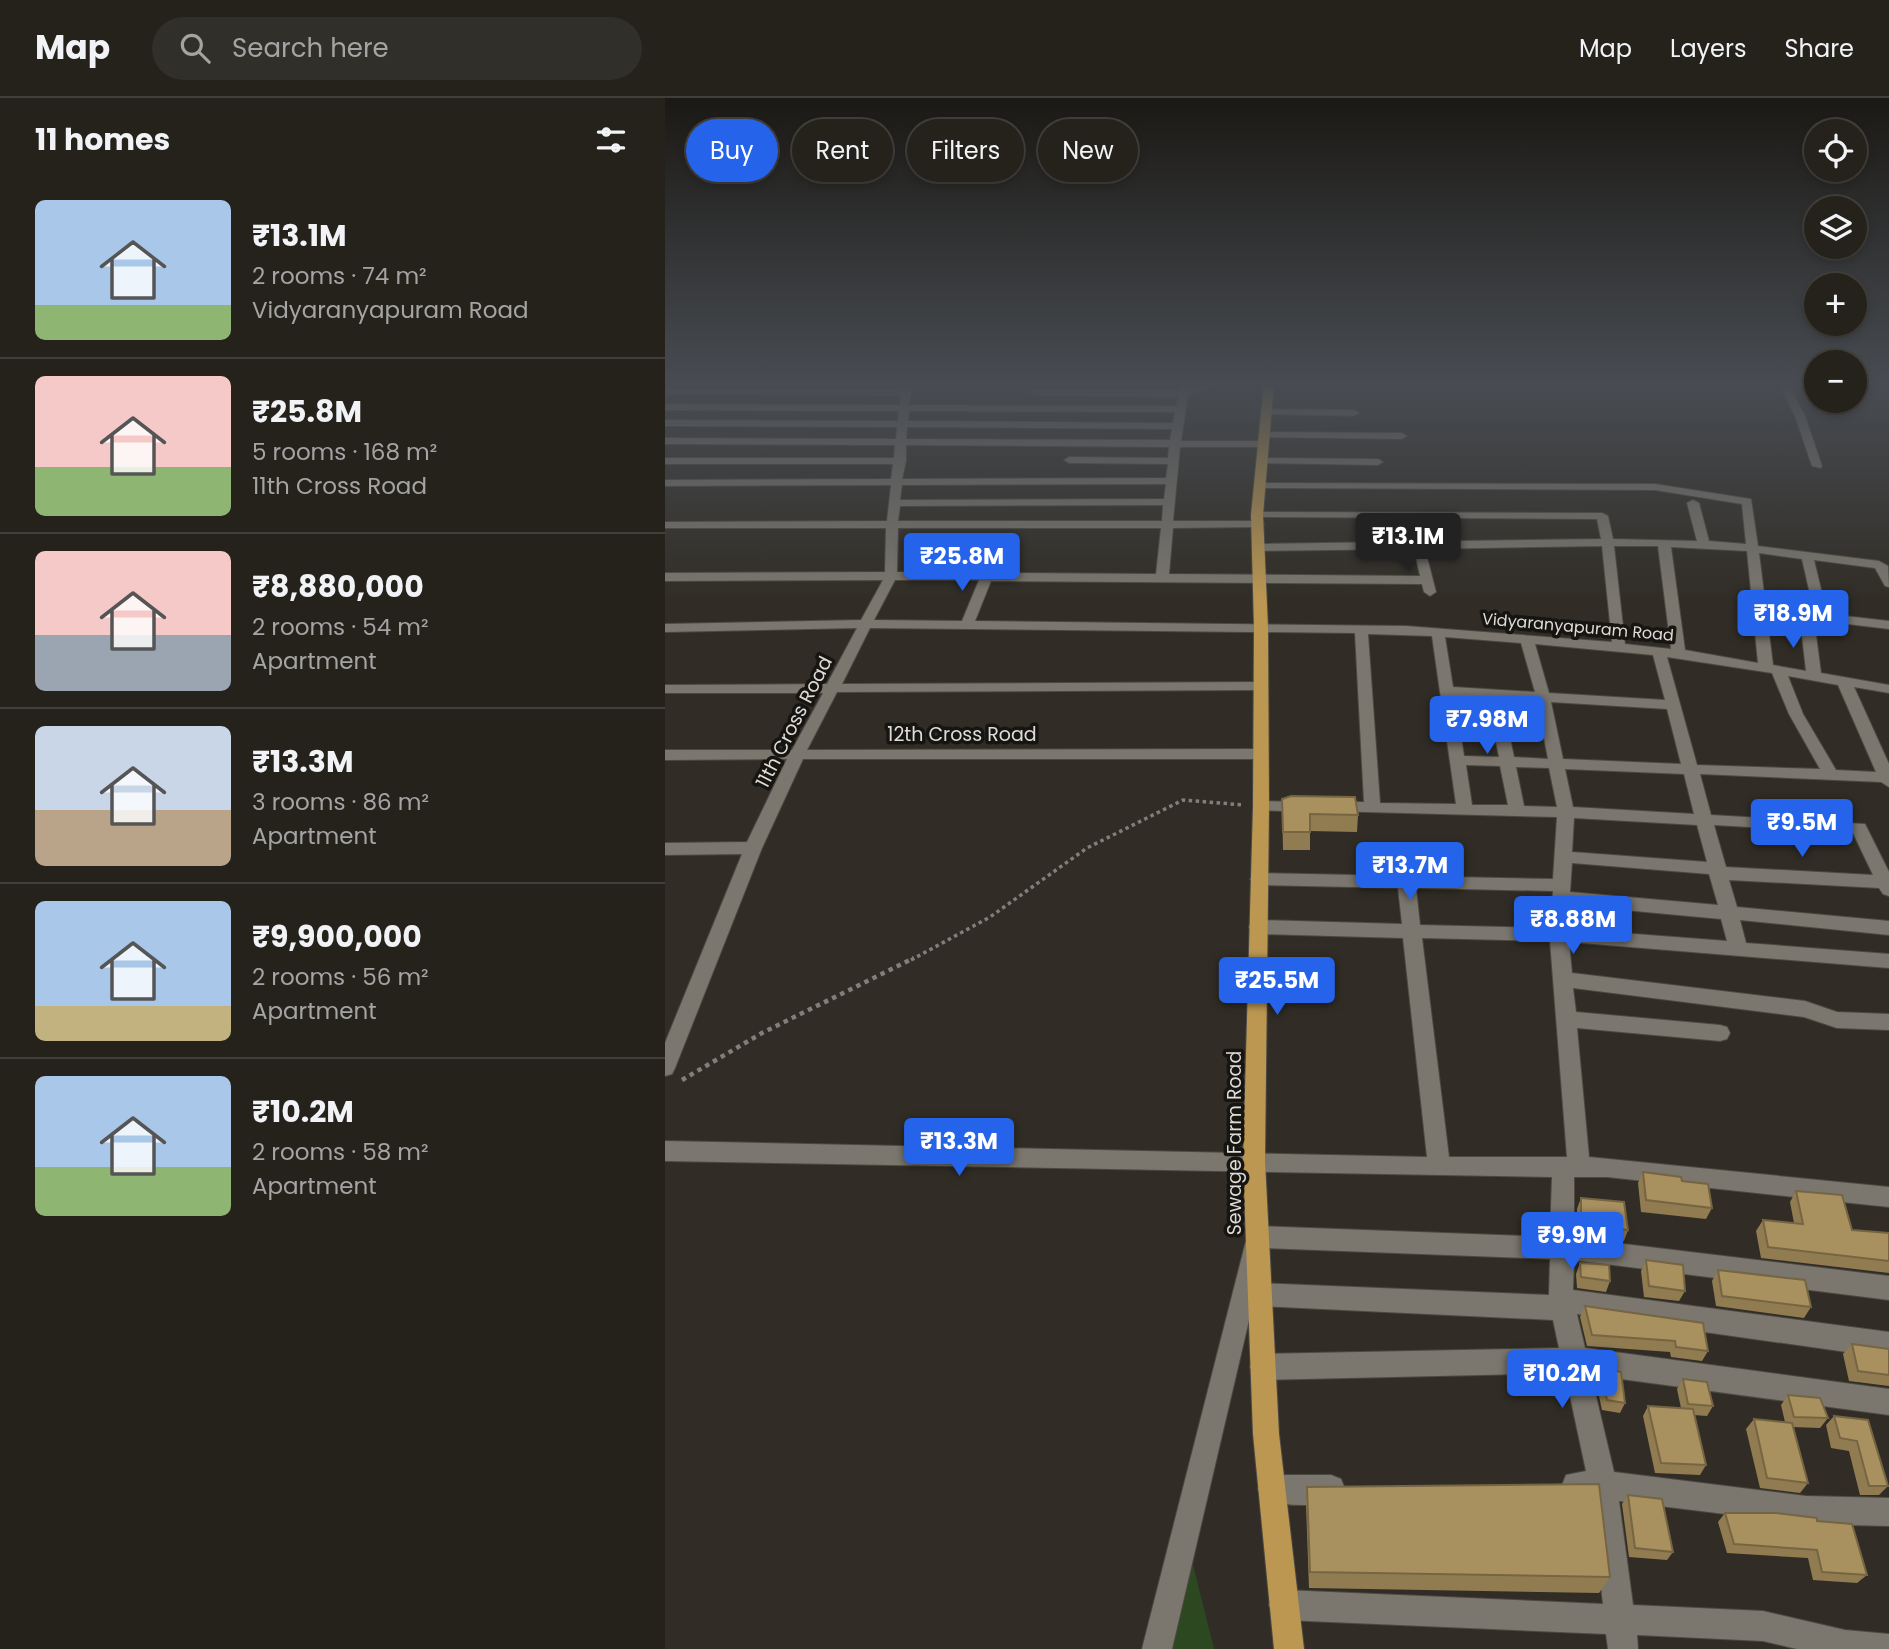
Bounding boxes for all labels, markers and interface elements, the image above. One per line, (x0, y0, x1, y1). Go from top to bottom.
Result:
search box (152, 17, 642, 80)
text: Map (35, 24, 110, 71)
icon: search (176, 29, 214, 67)
text: Search here (232, 30, 389, 66)
text: Map (1579, 32, 1632, 65)
text: Layers (1670, 32, 1746, 65)
text: Share (1784, 32, 1854, 65)
text: 11 homes (35, 118, 170, 161)
chip: Buy (686, 119, 778, 182)
chip: Rent (792, 119, 893, 182)
chip: Filters (907, 119, 1024, 182)
chip: New (1038, 119, 1138, 182)
map controls (1804, 119, 1867, 413)
button: locate (1804, 119, 1867, 182)
icon: filters (592, 121, 630, 159)
button: layers (1804, 196, 1867, 259)
text: ₹13.1M (252, 214, 347, 257)
icon: home (91, 228, 175, 312)
text: 2 rooms · 74 m² (252, 260, 427, 292)
button: + (1804, 273, 1867, 336)
text: Vidyaranyapuram Road (252, 294, 529, 326)
button: − (1804, 350, 1867, 413)
text: ₹25.8M (252, 390, 362, 433)
icon: home (91, 404, 175, 488)
text: 5 rooms · 168 m² (252, 436, 437, 468)
text: 11th Cross Road (252, 470, 427, 502)
pin: ₹13.1M (1351, 514, 1465, 573)
text: ₹13.1M (1372, 520, 1444, 552)
pin: ₹25.8M (905, 533, 1019, 593)
text: ₹25.8M (920, 540, 1004, 572)
text: ₹8,880,000 (252, 565, 424, 608)
icon: home (91, 579, 175, 663)
pin: ₹18.9M (1736, 590, 1850, 650)
text: ₹18.9M (1753, 597, 1833, 629)
street label: Vidyaranyapuram Road (1481, 607, 1675, 647)
text: 2 rooms · 54 m² (252, 611, 429, 643)
text: Apartment (252, 645, 377, 677)
street label: 11th Cross Road (749, 651, 839, 793)
pin: ₹7.98M (1430, 696, 1544, 756)
text: ₹7.98M (1446, 703, 1528, 735)
street label: 12th Cross Road (887, 721, 1037, 748)
text: ₹13.3M (252, 740, 354, 783)
icon: home (91, 754, 175, 838)
text: 3 rooms · 86 m² (252, 786, 429, 818)
pin: ₹9.5M (1753, 800, 1851, 859)
text: ₹9.5M (1767, 806, 1837, 838)
text: Apartment (252, 820, 377, 852)
pin: ₹13.7M (1353, 842, 1467, 902)
text: ₹13.7M (1372, 849, 1448, 881)
pin: ₹8.88M (1516, 896, 1630, 956)
text: ₹8.88M (1530, 903, 1616, 935)
text: ₹9,900,000 (252, 915, 422, 958)
icon: home (91, 929, 175, 1013)
pin: ₹25.5M (1220, 958, 1334, 1017)
text: 2 rooms · 56 m² (252, 961, 429, 993)
text: ₹25.5M (1235, 964, 1319, 996)
text: Apartment (252, 995, 377, 1027)
street label: Sewage Farm Road (1221, 1051, 1248, 1235)
text: ₹10.2M (252, 1090, 354, 1133)
icon: home (91, 1104, 175, 1188)
pin: ₹13.3M (902, 1118, 1016, 1178)
text: ₹13.3M (920, 1125, 998, 1157)
text: 2 rooms · 58 m² (252, 1136, 429, 1168)
text: Apartment (252, 1170, 377, 1202)
pin: ₹9.9M (1523, 1212, 1621, 1272)
text: ₹9.9M (1537, 1219, 1607, 1251)
pin: ₹10.2M (1505, 1350, 1619, 1410)
text: ₹10.2M (1523, 1357, 1601, 1389)

